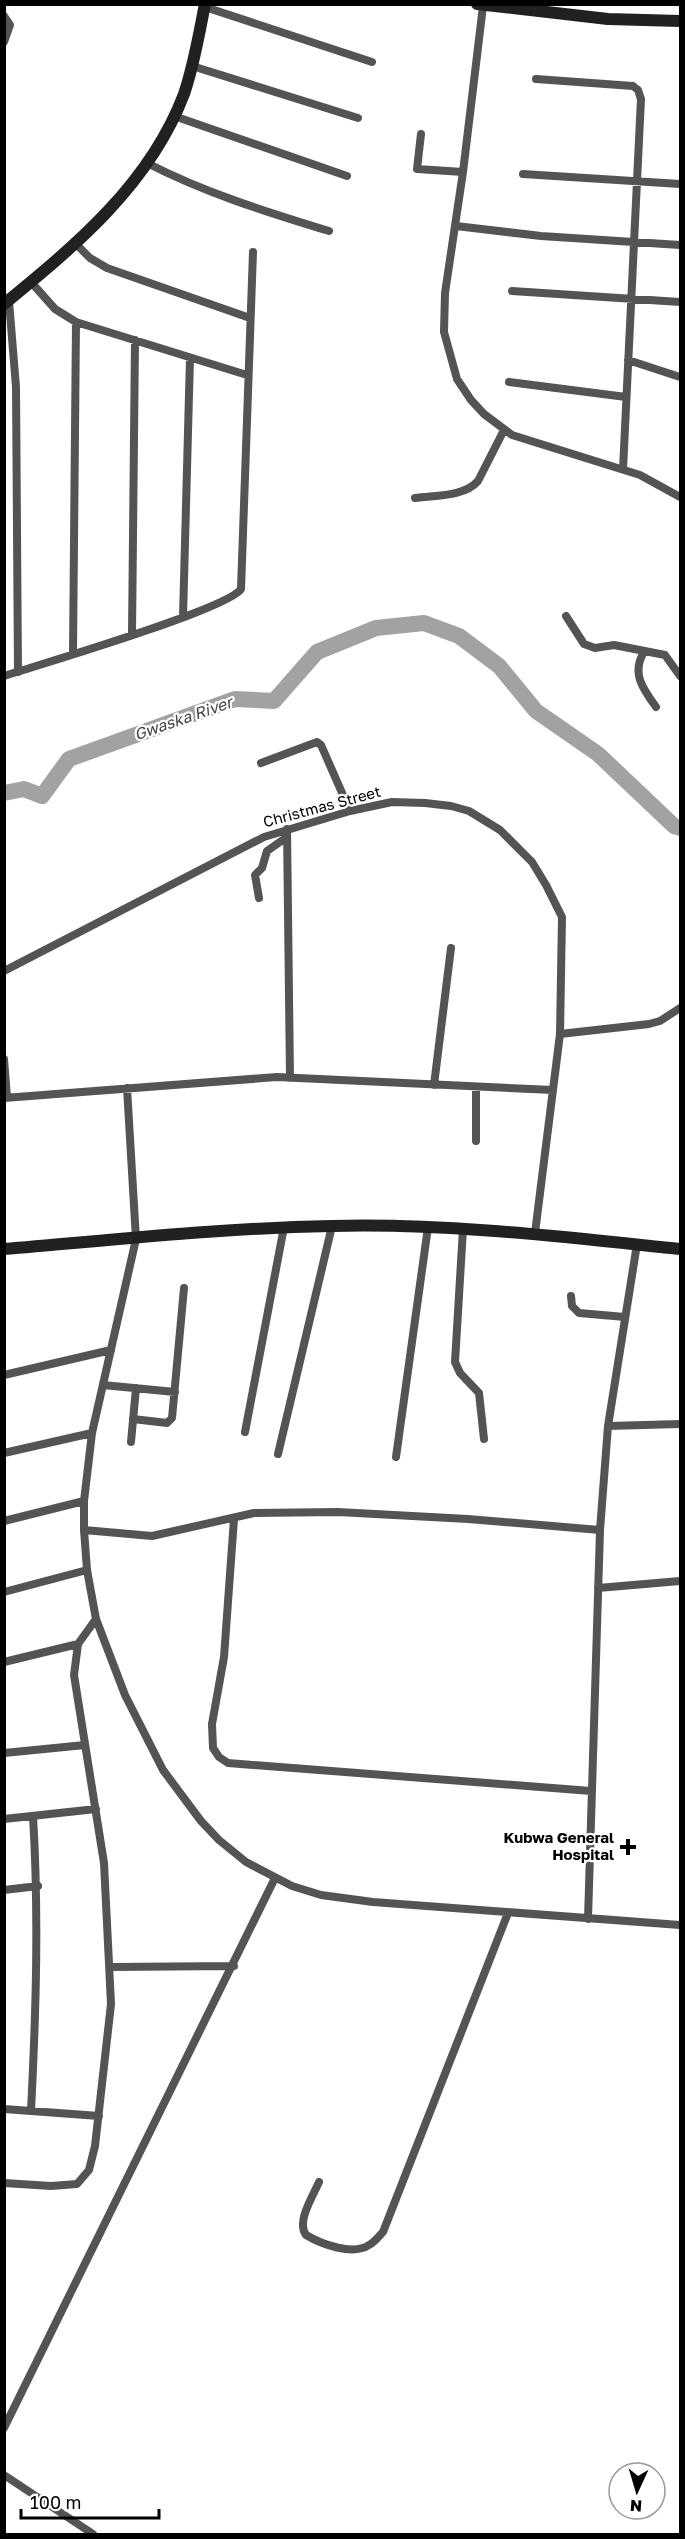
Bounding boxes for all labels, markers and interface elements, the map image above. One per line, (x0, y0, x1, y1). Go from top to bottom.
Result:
water label: Gwaska River (131, 691, 237, 744)
street label: Christmas Street (261, 782, 383, 830)
place label: Kubwa General Hospital (504, 1828, 614, 1863)
marker: Kubwa General Hospital (619, 1838, 637, 1856)
north arrow (607, 2461, 667, 2521)
scale bar (21, 2482, 159, 2520)
text: 100 m (30, 2491, 81, 2513)
text: N (629, 2496, 643, 2516)

